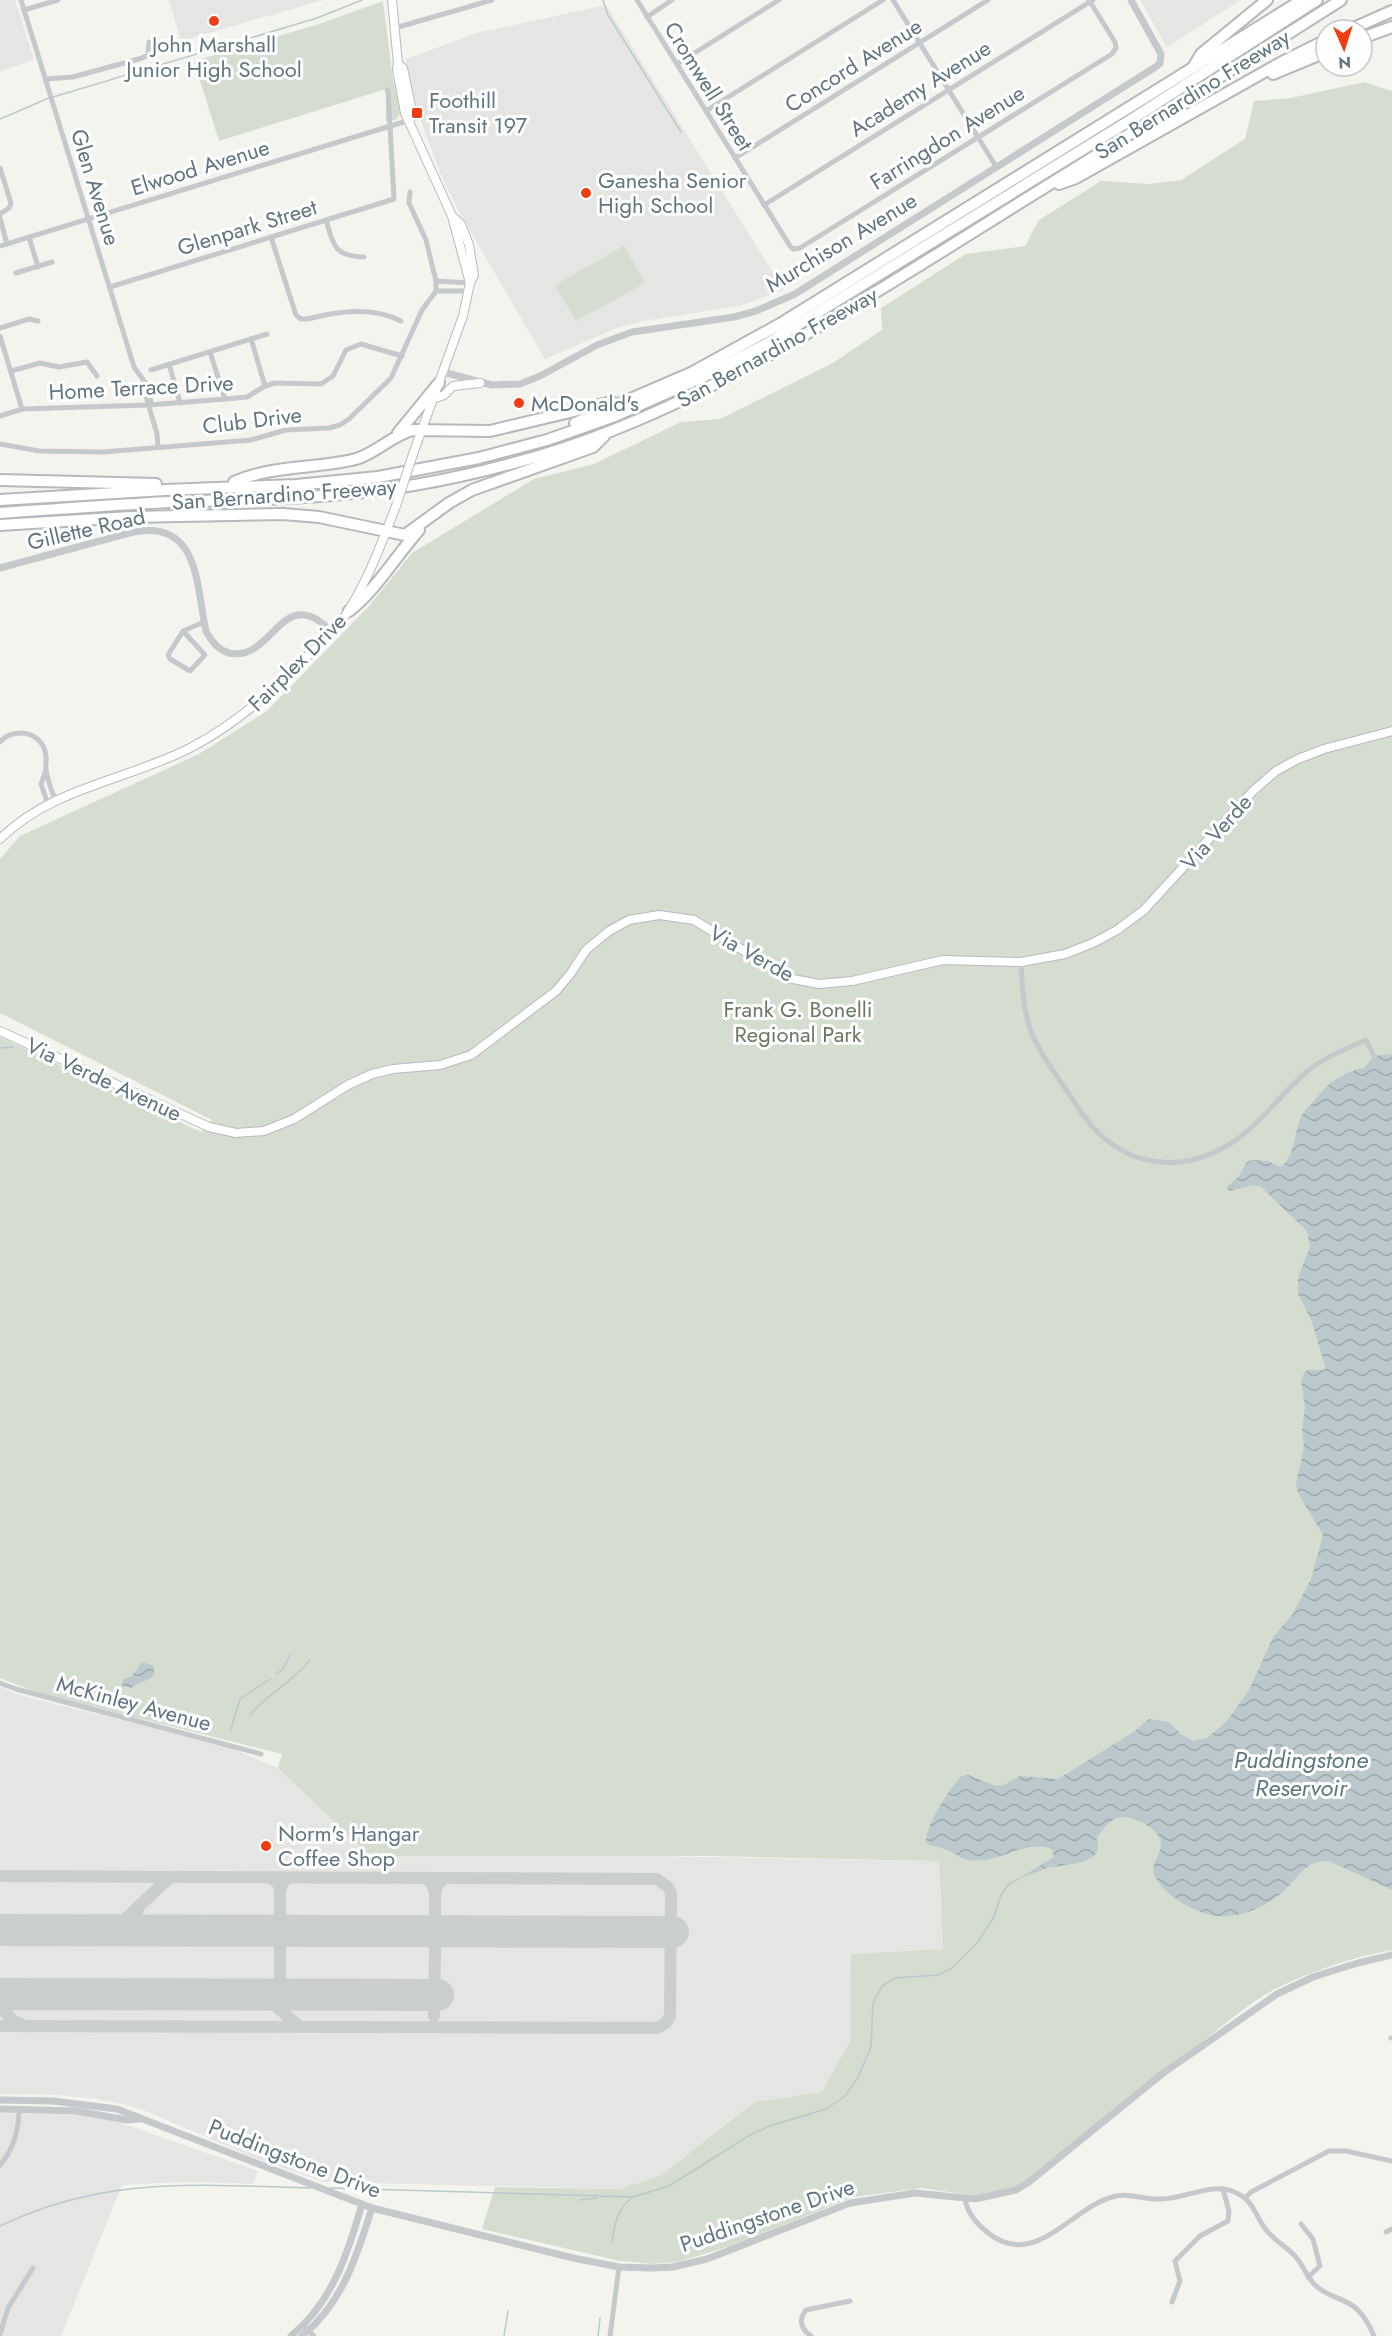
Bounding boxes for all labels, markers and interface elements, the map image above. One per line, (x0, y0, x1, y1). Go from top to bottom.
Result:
street label: Concord Avenue (778, 10, 928, 120)
marker: John Marshall Junior High School (207, 14, 221, 28)
street label: Cromwell Street (657, 15, 762, 157)
north arrow (1314, 18, 1374, 78)
street label: San Bernardino Freeway (1088, 21, 1296, 167)
place label: John Marshall Junior High School (123, 28, 302, 85)
street label: Academy Avenue (843, 32, 997, 144)
text: N (1338, 51, 1352, 74)
street label: Farringdon Avenue (863, 77, 1031, 197)
place label: Foothill Transit 197 (429, 84, 528, 141)
marker: Foothill Transit 197 (410, 106, 424, 120)
street label: Glen Avenue (63, 125, 129, 249)
street label: Elwood Avenue (127, 131, 273, 203)
place label: Ganesha Senior High School (598, 164, 747, 221)
street label: Murchison Avenue (759, 184, 923, 300)
marker: Ganesha Senior High School (579, 186, 593, 200)
street label: Glenpark Street (173, 190, 321, 263)
street label: San Bernardino Freeway (671, 278, 884, 416)
street label: Home Terrace Drive (48, 366, 234, 408)
place label: McDonald's (531, 387, 639, 419)
marker: McDonald's (512, 396, 526, 410)
street label: Club Drive (201, 398, 303, 442)
street label: San Bernardino Freeway (171, 470, 398, 518)
street label: Gillette Road (24, 500, 148, 558)
street label: Fairplex Drive (241, 606, 353, 718)
street label: Via Verde (1173, 787, 1259, 877)
street label: Via Verde (704, 916, 800, 990)
park label: Frank G. Bonelli Regional Park (723, 993, 873, 1050)
street label: Via Verde Avenue (21, 1029, 187, 1129)
street label: McKinley Avenue (53, 1667, 215, 1739)
water label: Puddingstone Reservoir (1234, 1742, 1368, 1805)
place label: Norm's Hangar Coffee Shop (278, 1817, 420, 1874)
marker: Norm's Hangar Coffee Shop (259, 1839, 273, 1853)
street label: Puddingstone Drive (204, 2110, 386, 2206)
street label: Puddingstone Drive (675, 2170, 859, 2260)

